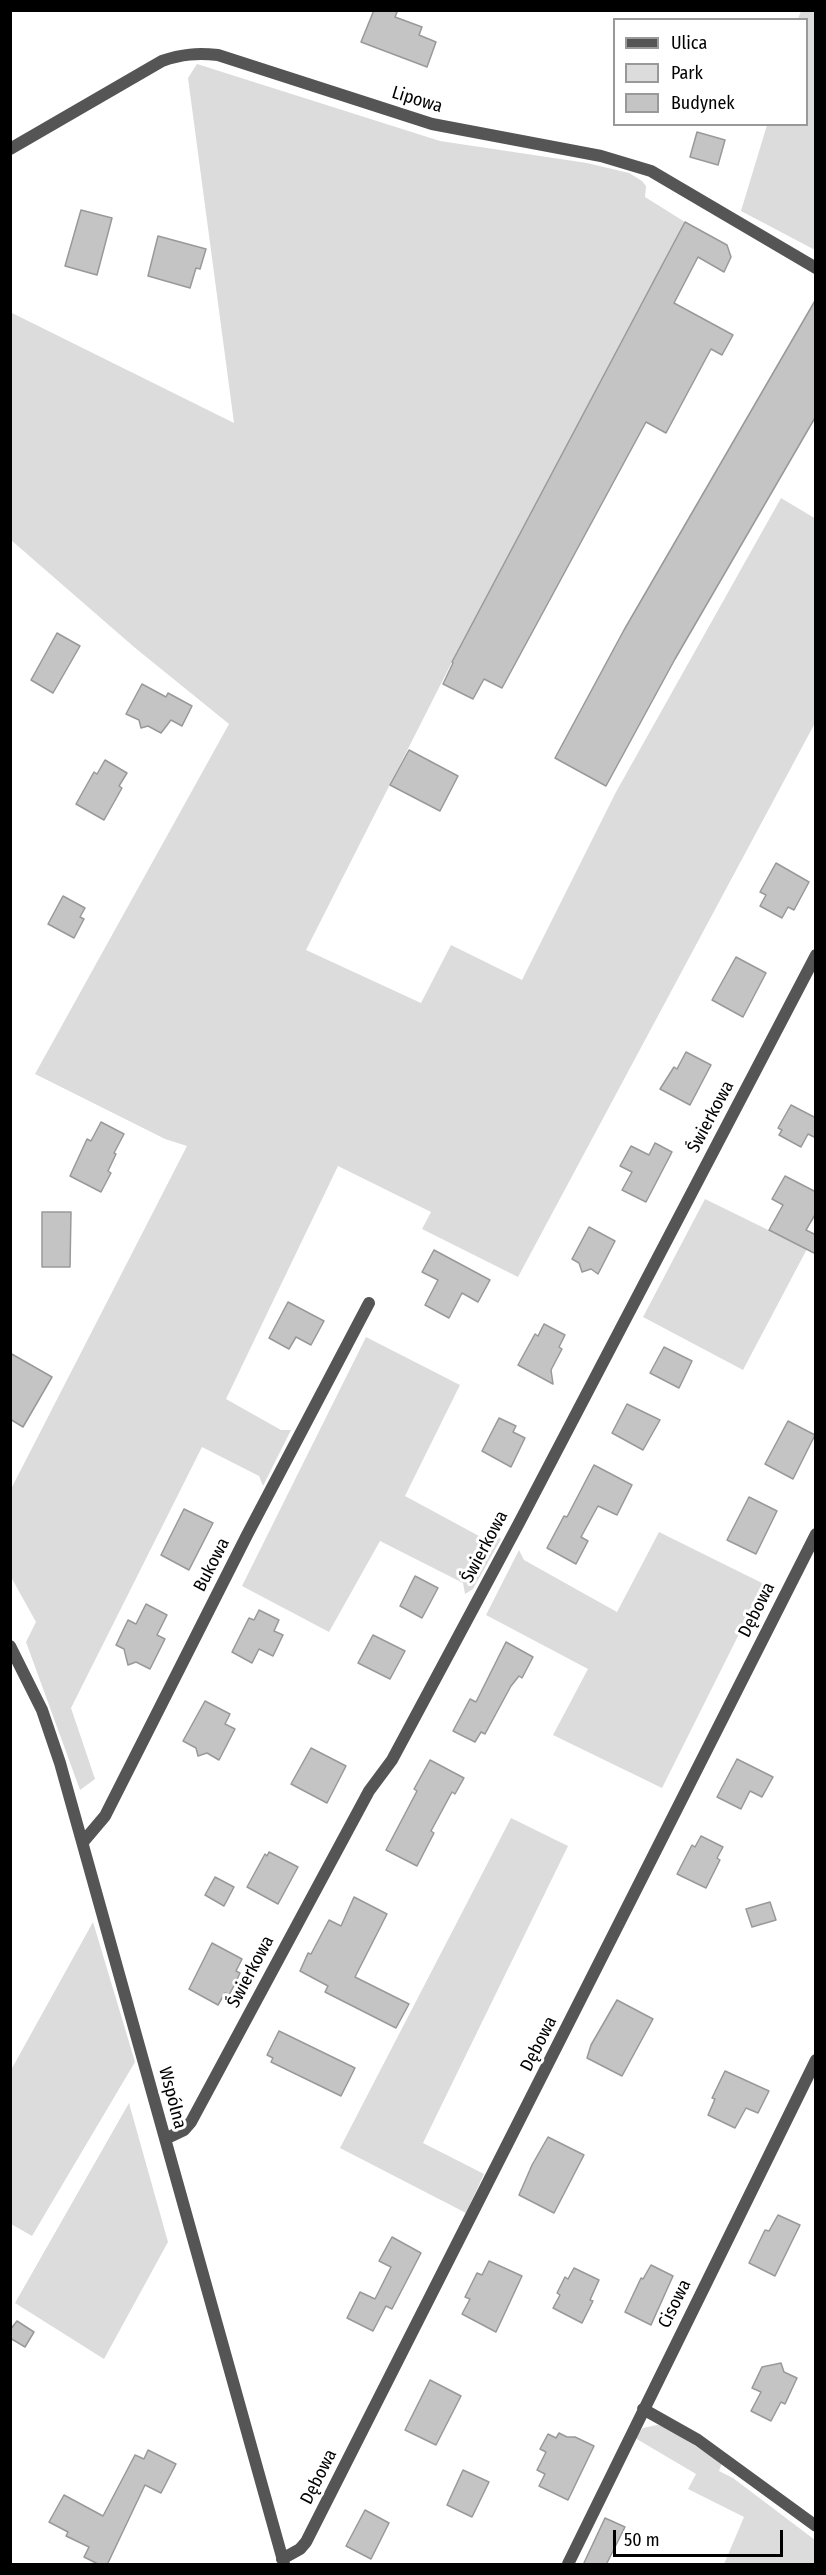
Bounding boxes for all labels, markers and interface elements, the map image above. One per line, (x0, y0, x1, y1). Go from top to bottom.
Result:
legend (613, 18, 808, 126)
text: Ulica (671, 32, 707, 54)
text: Park (671, 62, 703, 84)
street label: Lipowa (389, 82, 445, 118)
text: Budynek (671, 92, 735, 114)
street label: Świerkowa (683, 1077, 739, 1157)
street label: Świerkowa (457, 1507, 513, 1587)
street label: Bukowa (189, 1535, 235, 1595)
street label: Dębowa (734, 1579, 780, 1641)
street label: Świerkowa (223, 1932, 279, 2012)
street label: Dębowa (516, 2013, 562, 2075)
street label: Wspólna (153, 2065, 191, 2131)
street label: Cisowa (654, 2276, 696, 2332)
street label: Dębowa (296, 2446, 342, 2508)
scale bar (616, 2518, 786, 2556)
text: 50 m (624, 2529, 660, 2551)

